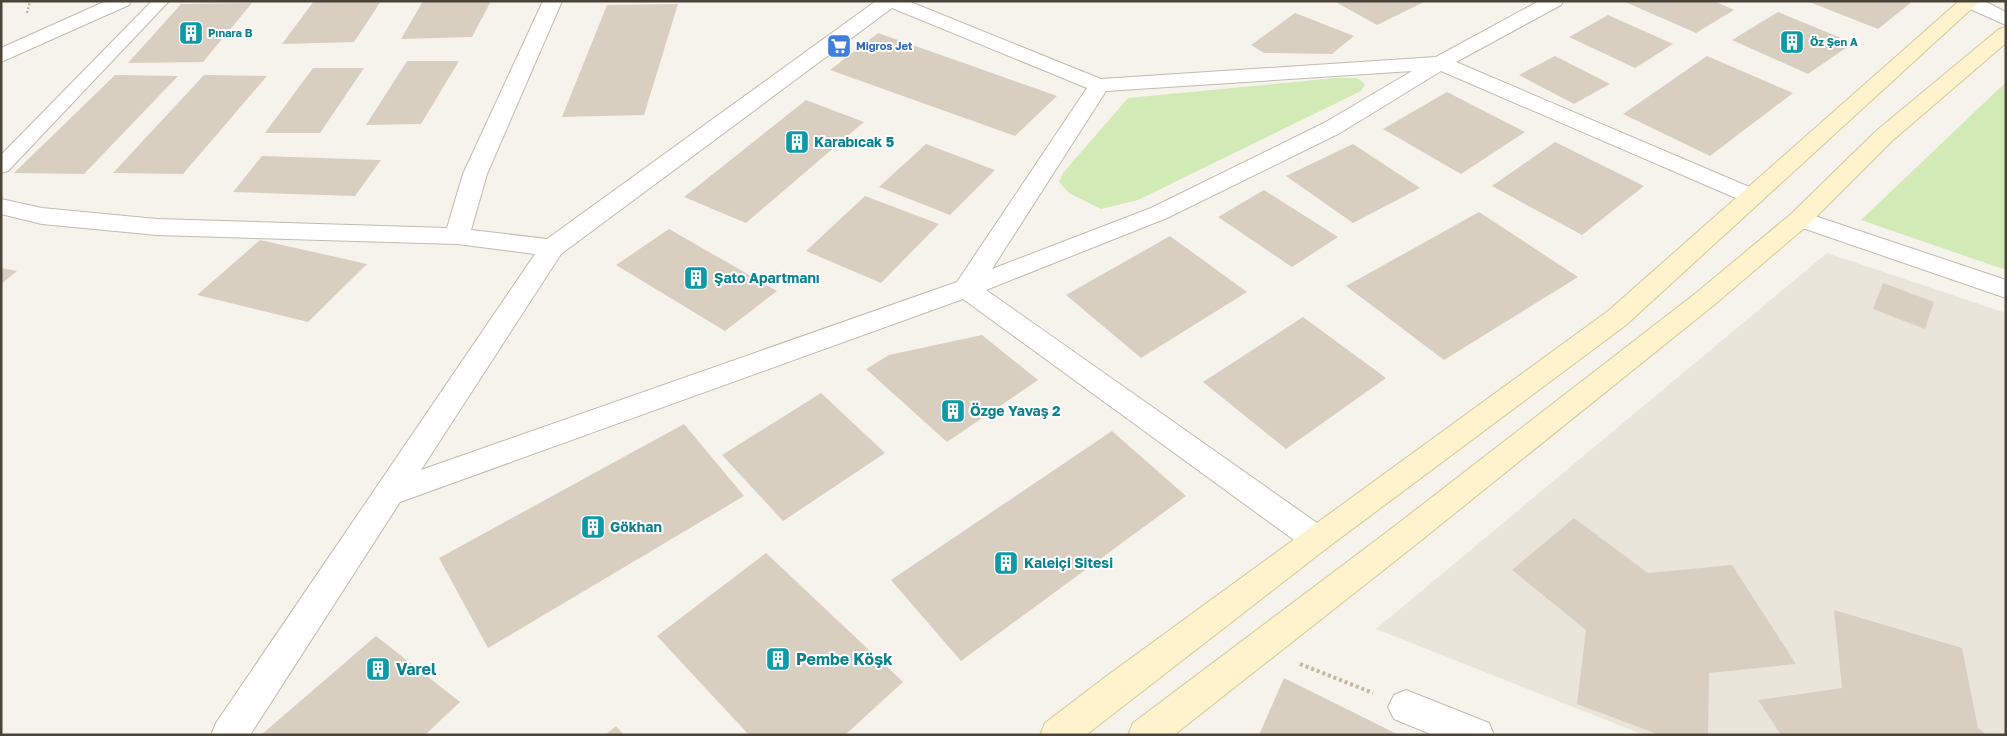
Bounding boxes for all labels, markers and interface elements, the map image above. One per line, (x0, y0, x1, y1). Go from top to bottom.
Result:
building icon: Pınara B (178, 20, 204, 46)
place label: Pınara B (208, 26, 253, 39)
building icon: Öz Şen A (1779, 29, 1805, 55)
supermarket icon: Migros Jet (826, 33, 852, 59)
place label: Öz Şen A (1810, 35, 1858, 48)
place label: Migros Jet (856, 39, 913, 52)
building icon: Karabıcak 5 (784, 129, 810, 155)
place label: Karabıcak 5 (814, 133, 895, 150)
building icon: Şato Apartmanı (683, 265, 709, 291)
place label: Şato Apartmanı (714, 269, 820, 286)
building icon: Özge Yavaş 2 (940, 398, 966, 424)
place label: Özge Yavaş 2 (970, 402, 1061, 419)
building icon: Gökhan (580, 514, 606, 540)
place label: Gökhan (610, 518, 662, 535)
building icon: Kaleiçi Sitesi (993, 550, 1019, 576)
place label: Kaleiçi Sitesi (1024, 554, 1113, 571)
building icon: Pembe Köşk (765, 646, 791, 672)
place label: Pembe Köşk (796, 649, 893, 669)
building icon: Varel (365, 656, 391, 682)
place label: Varel (396, 659, 437, 679)

